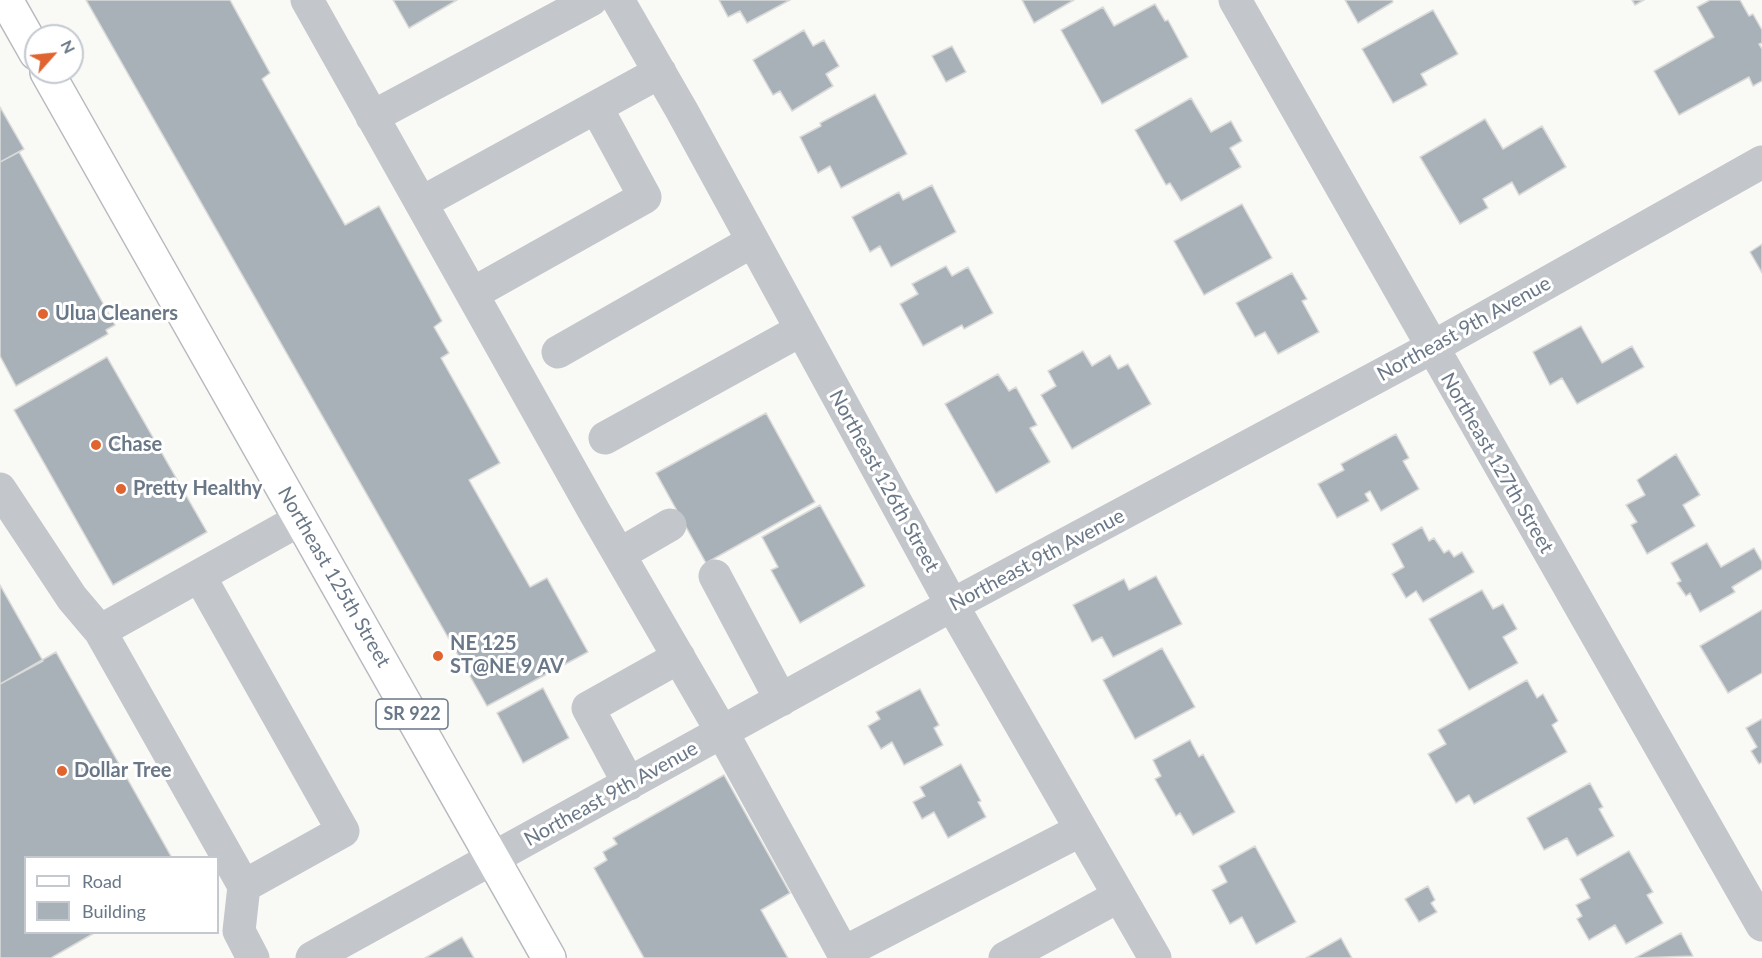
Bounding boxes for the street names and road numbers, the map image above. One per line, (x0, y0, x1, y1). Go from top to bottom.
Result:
street label: Northeast 9th Avenue (1373, 271, 1555, 387)
street label: Northeast 127th Street (1436, 369, 1558, 557)
street label: Northeast 126th Street (824, 386, 944, 576)
street label: Northeast 125th Street (273, 483, 395, 671)
street label: Northeast 9th Avenue (945, 504, 1129, 616)
road number: SR 922 (376, 699, 448, 729)
street label: Northeast 9th Avenue (520, 736, 702, 852)

